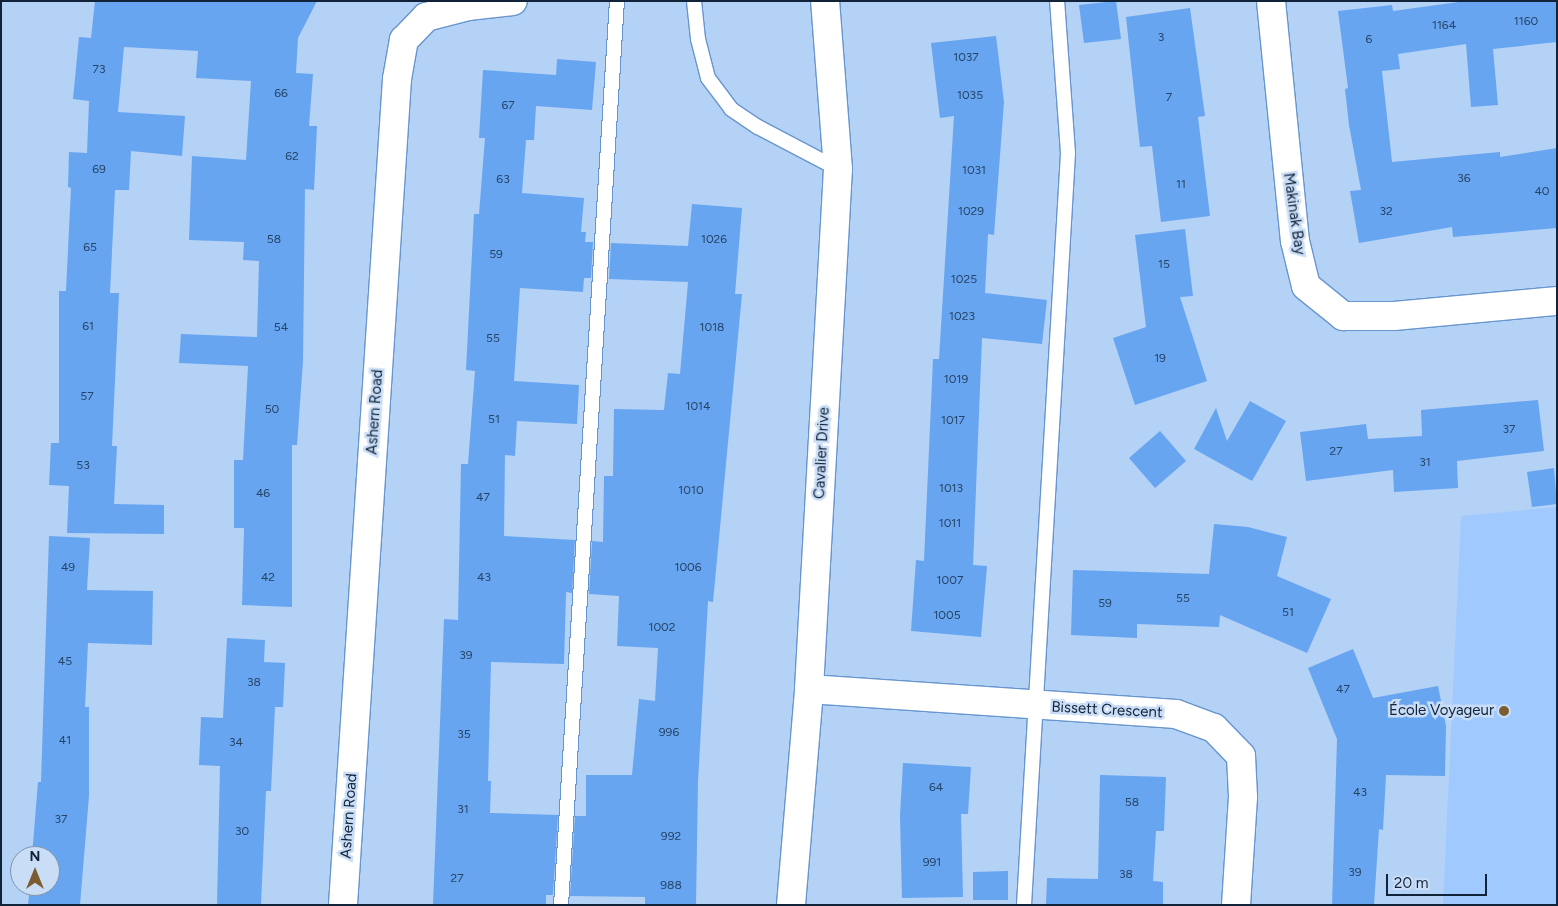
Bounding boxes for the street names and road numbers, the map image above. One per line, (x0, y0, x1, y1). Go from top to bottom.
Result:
street label: Makinak Bay (1279, 172, 1309, 256)
street label: Ashern Road (363, 369, 387, 455)
street label: Cavalier Drive (811, 407, 833, 499)
street label: Bissett Crescent (1051, 698, 1163, 722)
street label: Ashern Road (337, 773, 361, 859)

